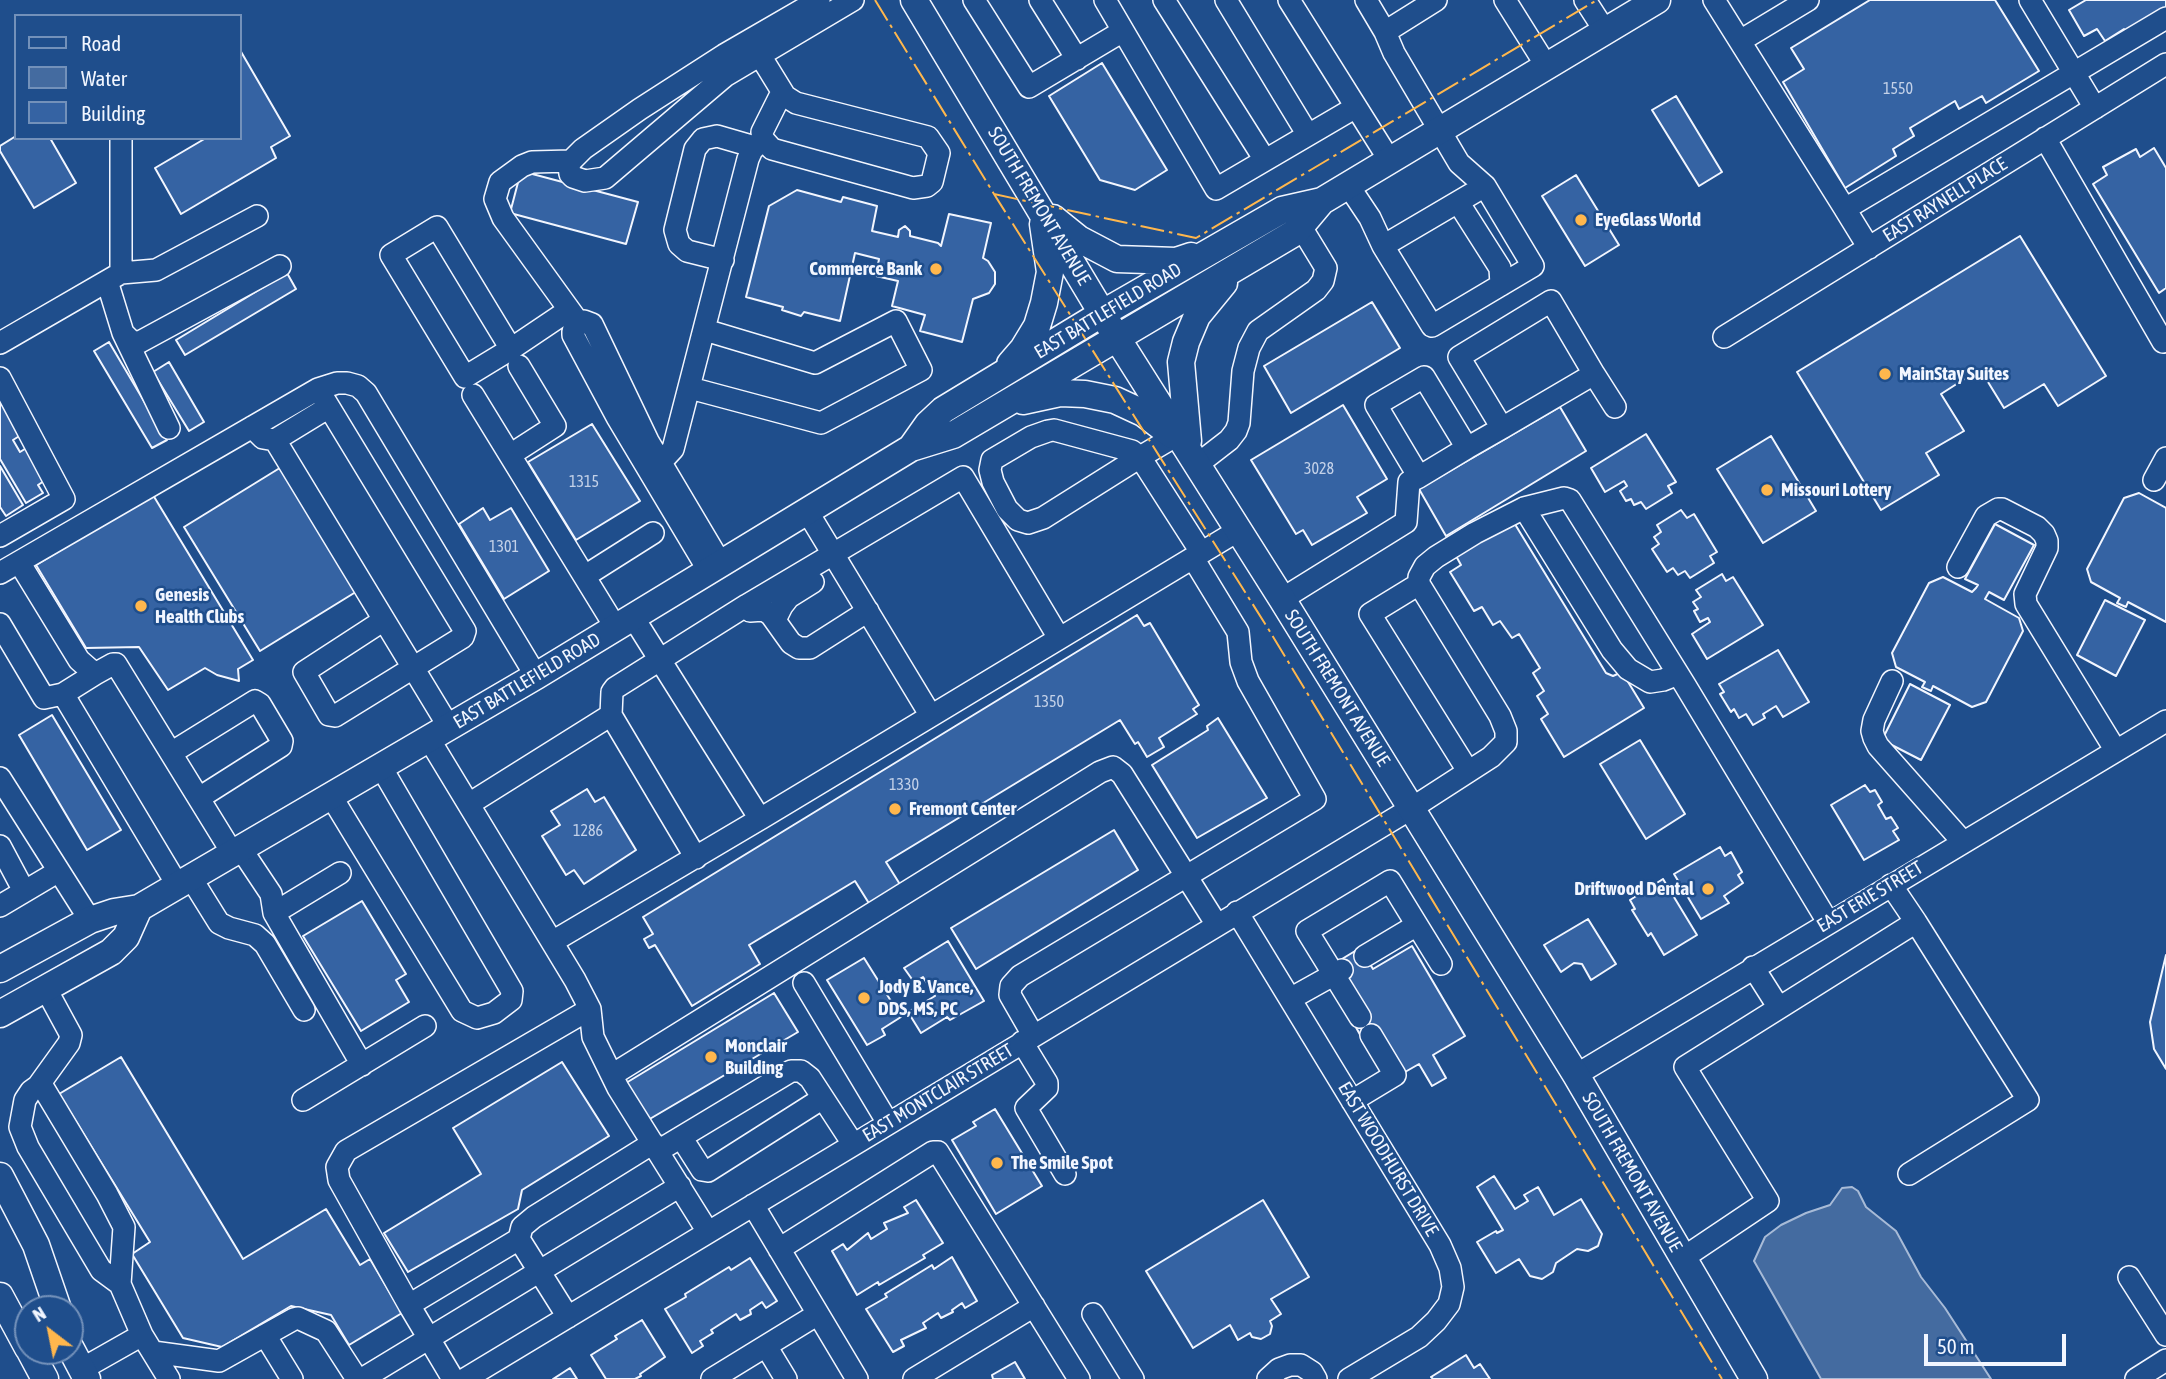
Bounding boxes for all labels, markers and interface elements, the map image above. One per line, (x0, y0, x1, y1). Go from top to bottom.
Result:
legend (14, 14, 242, 140)
text: Road (81, 31, 121, 55)
text: Water (81, 66, 127, 90)
house number: 1550 (1883, 79, 1913, 99)
text: Building (81, 101, 145, 125)
street label: SOUTH FREMONT AVENUE (983, 123, 1095, 289)
street label: EAST RAYNELL PLACE (1879, 153, 2011, 247)
place label: EyeGlass World (1595, 209, 1701, 231)
marker: EyeGlass World (1573, 212, 1589, 228)
place label: Commerce Bank (809, 258, 922, 280)
street label: EAST BATTLEFIELD ROAD (1030, 258, 1186, 364)
marker: Commerce Bank (928, 261, 944, 277)
place label: MainStay Suites (1899, 363, 2009, 385)
marker: MainStay Suites (1877, 366, 1893, 382)
house number: 3028 (1304, 459, 1334, 479)
house number: 1315 (569, 472, 599, 492)
place label: Missouri Lottery (1781, 479, 1891, 501)
marker: Missouri Lottery (1759, 482, 1775, 498)
house number: 1301 (489, 537, 519, 557)
place label: Genesis Health Clubs (155, 584, 244, 628)
marker: Genesis Health Clubs (133, 598, 149, 614)
street label: SOUTH FREMONT AVENUE (1280, 605, 1394, 771)
street label: EAST BATTLEFIELD ROAD (449, 628, 605, 734)
house number: 1350 (1034, 692, 1064, 712)
house number: 1330 (889, 775, 919, 795)
place label: Fremont Center (909, 798, 1016, 820)
marker: Fremont Center (887, 801, 903, 817)
house number: 1286 (573, 821, 603, 841)
street label: EAST ERIE STREET (1813, 856, 1927, 938)
place label: Driftwood Dental (1574, 878, 1694, 900)
marker: Driftwood Dental (1700, 881, 1716, 897)
place label: Jody B. Vance, DDS, MS, PC (878, 976, 973, 1020)
marker: Jody B. Vance, DDS, MS, PC (856, 990, 872, 1006)
place label: Monclair Building (725, 1035, 787, 1079)
street label: EAST MONTCLAIR STREET (858, 1039, 1018, 1147)
marker: Monclair Building (703, 1049, 719, 1065)
street label: EAST WOODHURST DRIVE (1333, 1078, 1443, 1240)
street label: SOUTH FREMONT AVENUE (1577, 1088, 1687, 1256)
place label: The Smile Spot (1011, 1152, 1113, 1174)
marker: The Smile Spot (989, 1155, 1005, 1171)
north arrow (14, 1295, 84, 1365)
text: N (28, 1302, 50, 1326)
scale bar (1928, 1320, 2070, 1364)
text: 50 m (1937, 1334, 1975, 1358)

